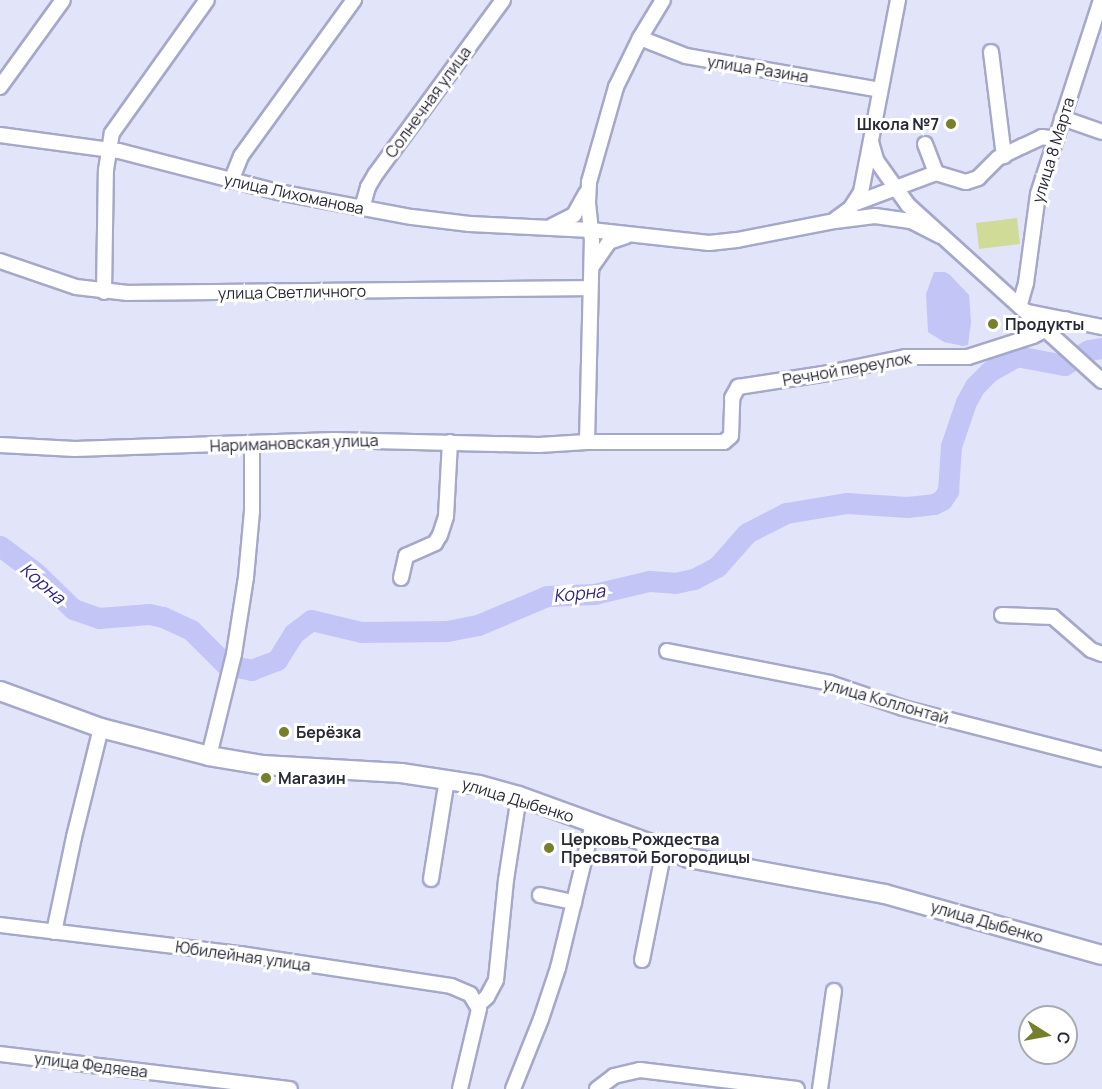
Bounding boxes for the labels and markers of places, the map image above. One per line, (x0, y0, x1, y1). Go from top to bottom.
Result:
place label: Школа №7 (857, 114, 939, 134)
marker: Школа №7 (944, 117, 958, 131)
place label: Продукты (1005, 314, 1084, 334)
marker: Продукты (986, 317, 1000, 331)
place label: Берёзка (296, 722, 361, 742)
marker: Берёзка (277, 725, 291, 739)
place label: Магазин (278, 768, 346, 788)
marker: Магазин (259, 771, 273, 785)
place label: Церковь Рождества Пресвятой Богородицы (561, 829, 750, 867)
marker: Церковь Рождества Пресвятой Богородицы (542, 841, 556, 855)

